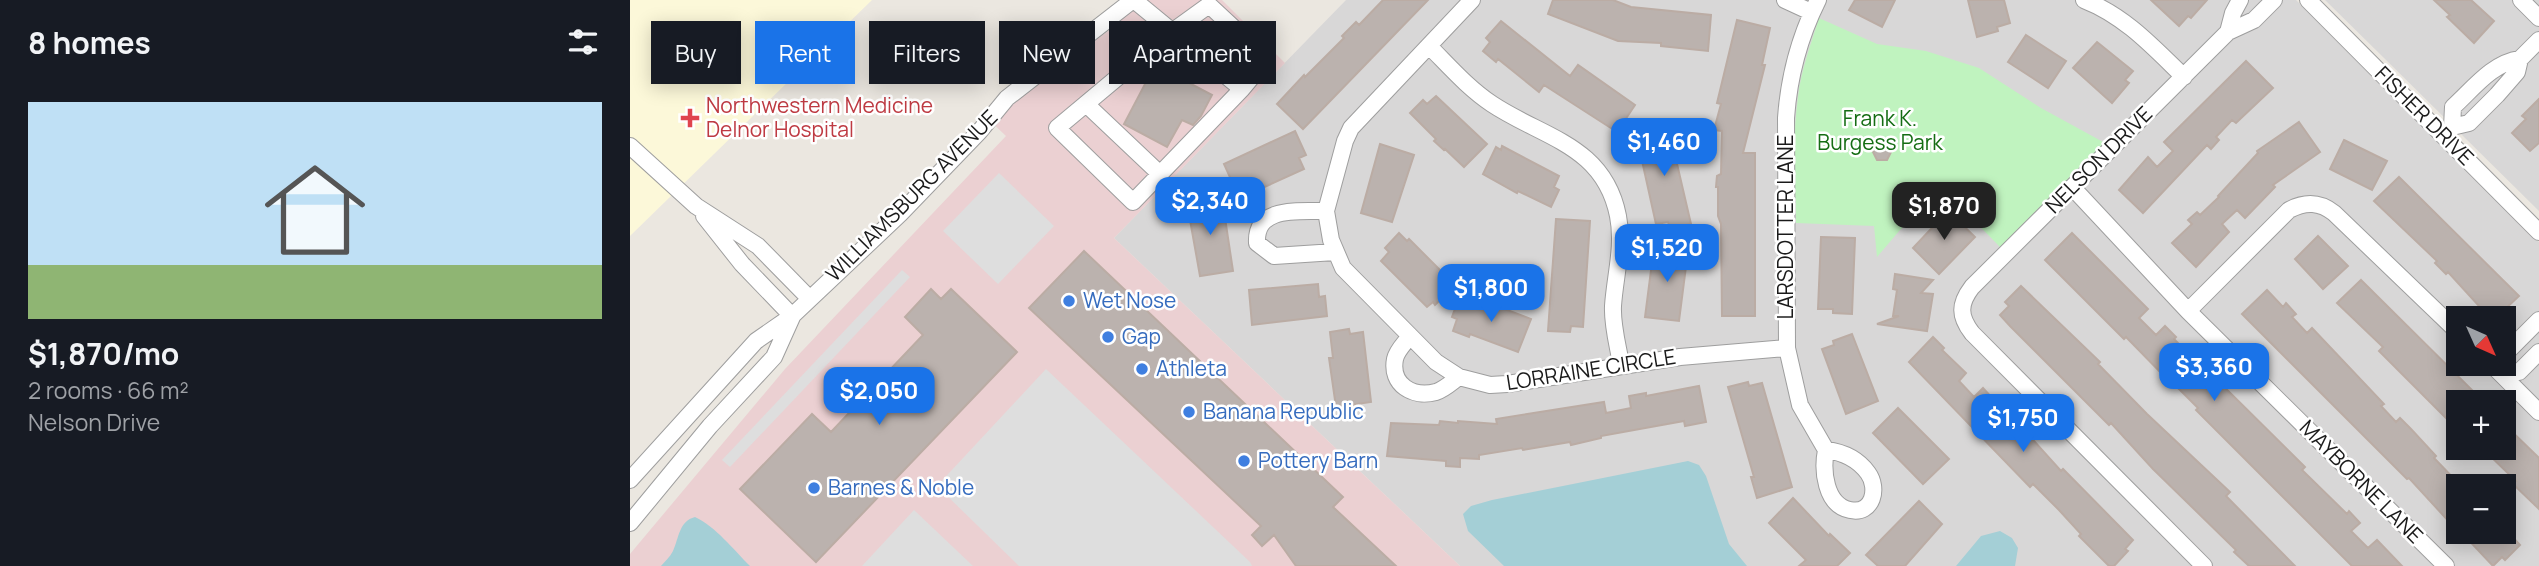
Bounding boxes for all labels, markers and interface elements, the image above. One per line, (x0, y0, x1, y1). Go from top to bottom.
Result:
chip: Buy (651, 21, 741, 84)
chip: Rent (755, 21, 855, 84)
chip: Filters (869, 21, 985, 84)
chip: New (999, 21, 1095, 84)
chip: Apartment (1109, 21, 1276, 84)
text: 8 homes (28, 22, 151, 63)
icon: filters (564, 23, 602, 61)
street label: FISHER DRIVE (2369, 60, 2480, 171)
place label: Northwestern Medicine Delnor Hospital (706, 91, 933, 143)
street label: NELSON DRIVE (2039, 100, 2158, 219)
street label: WILLIAMSBURG AVENUE (819, 103, 1003, 287)
park label: Frank K. Burgess Park (1817, 104, 1943, 156)
marker: Northwestern Medicine Delnor Hospital (680, 108, 700, 128)
pin: $1,460 (1607, 118, 1721, 178)
text: $1,460 (1627, 125, 1701, 157)
street label: LARSDOTTER LANE (1771, 134, 1799, 320)
icon: home (252, 147, 378, 273)
pin: $2,340 (1153, 177, 1267, 237)
pin: $1,870 (1887, 182, 2001, 242)
text: $2,340 (1171, 184, 1249, 216)
text: $1,870 (1908, 189, 1980, 221)
pin: $1,520 (1610, 224, 1724, 284)
text: $1,520 (1631, 231, 1703, 263)
pin: $1,800 (1434, 264, 1548, 324)
text: $1,800 (1454, 271, 1528, 303)
place label: Wet Nose (1083, 286, 1176, 314)
marker: Wet Nose (1061, 293, 1077, 309)
north arrow (2446, 306, 2516, 376)
map controls (2446, 306, 2516, 544)
place label: Gap (1122, 322, 1161, 350)
marker: Gap (1100, 329, 1116, 345)
text: $1,870/mo (28, 333, 179, 374)
street label: LORRAINE CIRCLE (1504, 342, 1678, 396)
pin: $3,360 (2157, 344, 2271, 403)
text: $3,360 (2175, 350, 2253, 382)
place label: Athleta (1156, 354, 1227, 382)
marker: Athleta (1134, 361, 1150, 377)
pin: $2,050 (822, 368, 936, 427)
text: 2 rooms · 66 m² (28, 374, 189, 406)
text: $2,050 (840, 374, 918, 406)
button: + (2446, 390, 2516, 460)
pin: $1,750 (1966, 394, 2080, 454)
place label: Banana Republic (1203, 397, 1364, 425)
text: $1,750 (1987, 401, 2059, 433)
marker: Banana Republic (1181, 404, 1197, 420)
text: Nelson Drive (28, 406, 160, 438)
street label: MAYBORNE LANE (2294, 414, 2429, 549)
place label: Pottery Barn (1258, 446, 1378, 474)
marker: Pottery Barn (1236, 453, 1252, 469)
place label: Barnes & Noble (828, 473, 974, 501)
button: − (2446, 474, 2516, 544)
marker: Barnes & Noble (806, 480, 822, 496)

